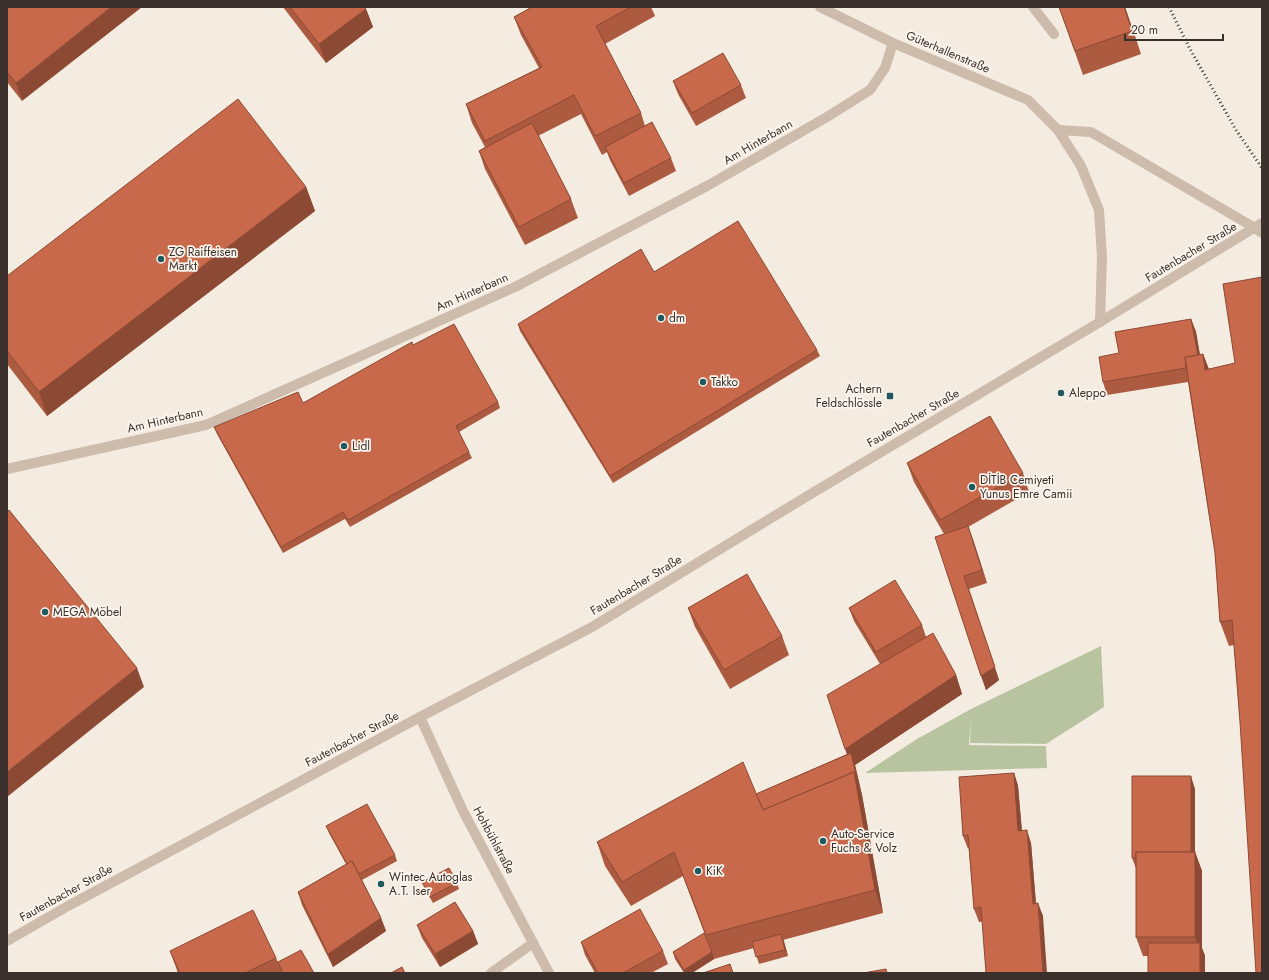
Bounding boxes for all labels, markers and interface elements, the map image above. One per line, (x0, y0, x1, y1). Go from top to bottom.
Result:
scale bar (1125, 16, 1223, 42)
text: 20 m (1131, 21, 1158, 39)
street label: Güterhallenstraße (903, 26, 993, 78)
street label: Am Hinterbann (720, 115, 796, 169)
street label: Fautenbacher Straße (1142, 218, 1240, 286)
place label: ZG Raiffeisen Markt (169, 243, 237, 275)
marker: ZG Raiffeisen Markt (156, 254, 166, 264)
street label: Am Hinterbann (433, 268, 511, 316)
place label: dm (669, 309, 685, 327)
marker: dm (656, 313, 666, 323)
place label: Takko (711, 373, 739, 391)
marker: Takko (698, 377, 708, 387)
place label: Achern Feldschlössle (816, 380, 882, 412)
street label: Fautenbacher Straße (864, 384, 962, 452)
place label: Aleppo (1069, 384, 1107, 402)
marker: Aleppo (1056, 388, 1066, 398)
marker: Achern Feldschlössle (885, 391, 895, 401)
street label: Am Hinterbann (125, 403, 205, 437)
place label: Lidl (352, 437, 370, 455)
marker: Lidl (339, 441, 349, 451)
place label: DİTİB Cemiyeti Yunus Emre Camii (980, 471, 1072, 503)
marker: DİTİB Cemiyeti Yunus Emre Camii (967, 482, 977, 492)
street label: Fautenbacher Straße (587, 551, 685, 619)
place label: MEGA Möbel (53, 603, 122, 621)
marker: MEGA Möbel (40, 607, 50, 617)
street label: Fautenbacher Straße (302, 707, 402, 771)
street label: Hohbühlstraße (469, 803, 519, 877)
place label: Auto-Service Fuchs & Volz (831, 825, 898, 857)
marker: Auto-Service Fuchs & Volz (818, 836, 828, 846)
street label: Fautenbacher Straße (16, 860, 116, 926)
place label: KiK (706, 862, 723, 880)
marker: KiK (693, 866, 703, 876)
place label: Wintec Autoglas A.T. Iser (389, 868, 472, 900)
marker: Wintec Autoglas A.T. Iser (376, 879, 386, 889)

